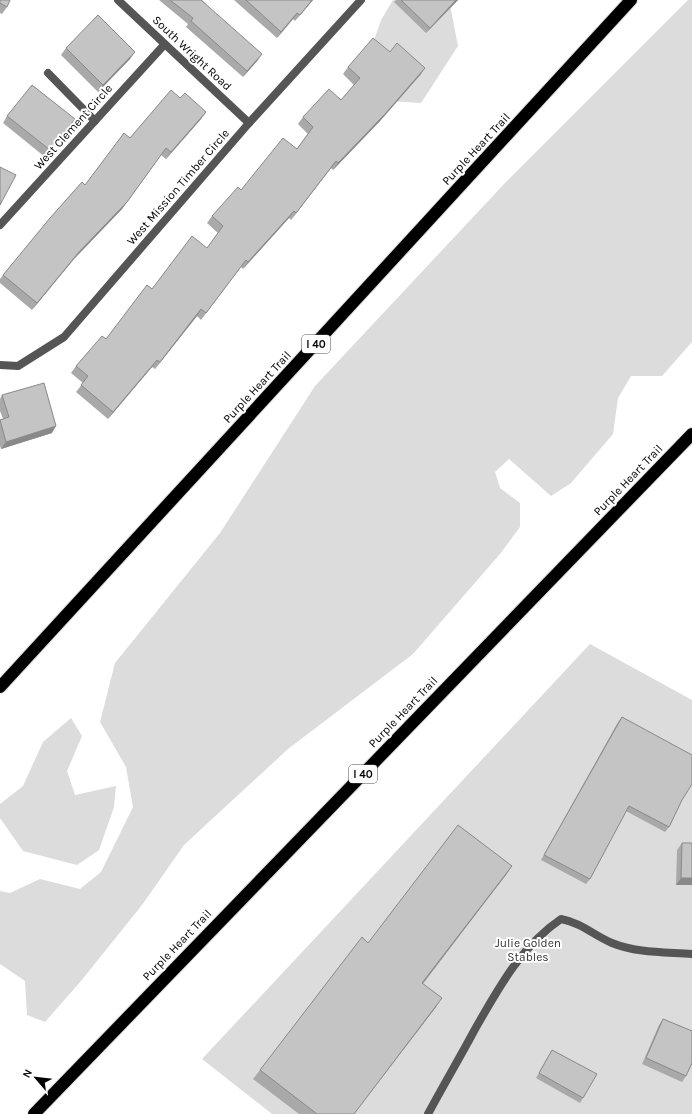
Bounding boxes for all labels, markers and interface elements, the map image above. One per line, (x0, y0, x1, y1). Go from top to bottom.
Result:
street label: South Wright Road (150, 13, 234, 93)
street label: West Clement Circle (31, 81, 115, 173)
street label: Purple Heart Trail (439, 110, 513, 188)
street label: West Mission Timber Circle (124, 126, 232, 248)
road number: I 40 (302, 335, 330, 353)
street label: Purple Heart Trail (220, 348, 294, 426)
street label: Purple Heart Trail (591, 442, 665, 518)
street label: Purple Heart Trail (366, 674, 440, 750)
road number: I 40 (349, 765, 377, 783)
street label: Purple Heart Trail (140, 907, 214, 983)
park label: Julie Golden Stables (495, 936, 561, 964)
north arrow (16, 1058, 56, 1098)
text: N (20, 1067, 35, 1080)

